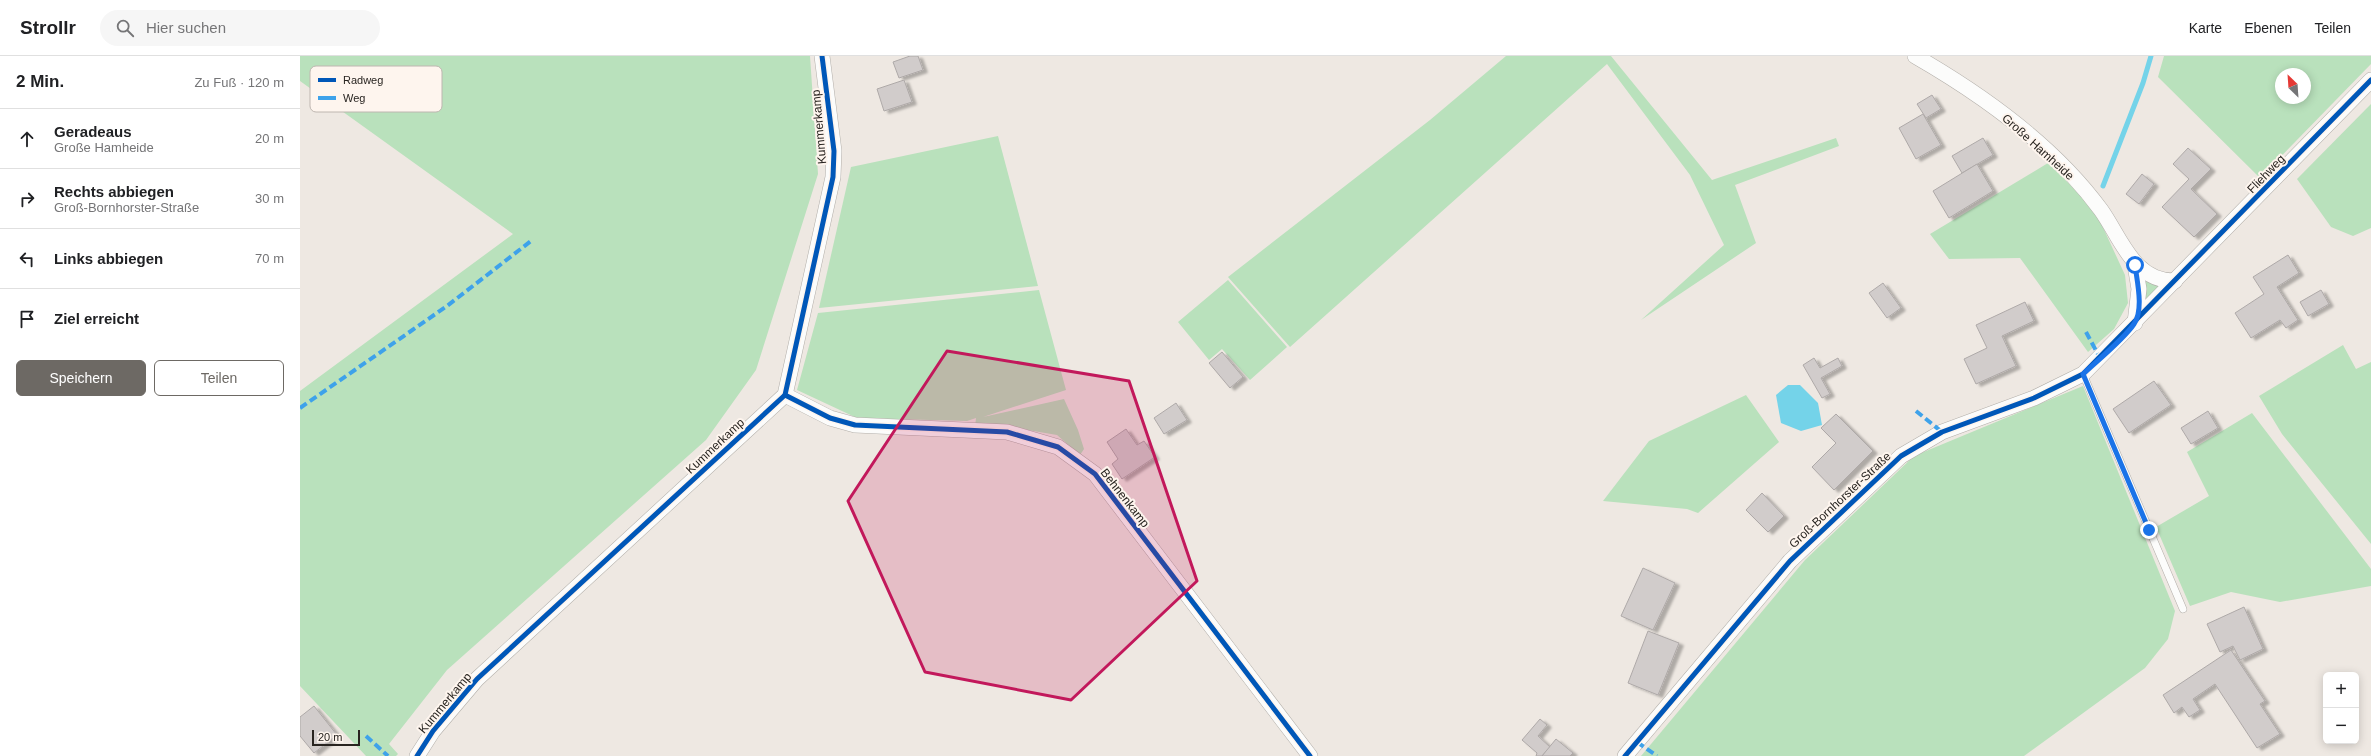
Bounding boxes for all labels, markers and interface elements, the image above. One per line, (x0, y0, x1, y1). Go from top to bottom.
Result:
search box (100, 10, 380, 46)
text: Strollr (20, 17, 76, 38)
icon: search (114, 17, 136, 39)
text: Hier suchen (146, 19, 226, 36)
text: Karte (2189, 20, 2222, 36)
text: Ebenen (2244, 20, 2292, 36)
text: Teilen (2314, 20, 2351, 36)
legend (310, 66, 442, 112)
north arrow (2275, 68, 2311, 104)
text: 2 Min. (16, 72, 64, 91)
text: Radweg (343, 74, 383, 86)
text: Zu Fuß · 120 m (194, 75, 284, 90)
street label: Kummerkamp (809, 89, 829, 165)
text: Weg (343, 92, 365, 104)
street label: Große Hamheide (1999, 111, 2077, 183)
text: Geradeaus (54, 123, 132, 140)
icon: ahead (16, 128, 38, 150)
text: 20 m (255, 131, 284, 146)
text: Große Hamheide (54, 140, 154, 155)
street label: Fliehweg (2244, 152, 2288, 196)
text: Rechts abbiegen (54, 183, 174, 200)
icon: right (16, 188, 38, 210)
text: 30 m (255, 191, 284, 206)
text: Groß-Bornhorster-Straße (54, 200, 199, 215)
icon: left (16, 248, 38, 270)
text: Links abbiegen (54, 250, 163, 267)
text: 70 m (255, 251, 284, 266)
route start (2126, 256, 2144, 274)
icon: arrive (16, 308, 38, 330)
text: Ziel erreicht (54, 310, 139, 327)
button: Speichern (16, 360, 146, 396)
button: Teilen (154, 360, 284, 396)
street label: Kummerkamp (683, 415, 747, 477)
street label: Groß-Bornhorster-Straße (1786, 449, 1894, 551)
street label: Behnenkamp (1098, 466, 1152, 530)
route end (2140, 521, 2158, 539)
street label: Kummerkamp (416, 670, 475, 736)
map controls (2323, 672, 2359, 744)
button: + (2323, 672, 2359, 708)
button: − (2323, 708, 2359, 744)
scale bar (312, 728, 360, 747)
text: 20 m (318, 731, 342, 743)

